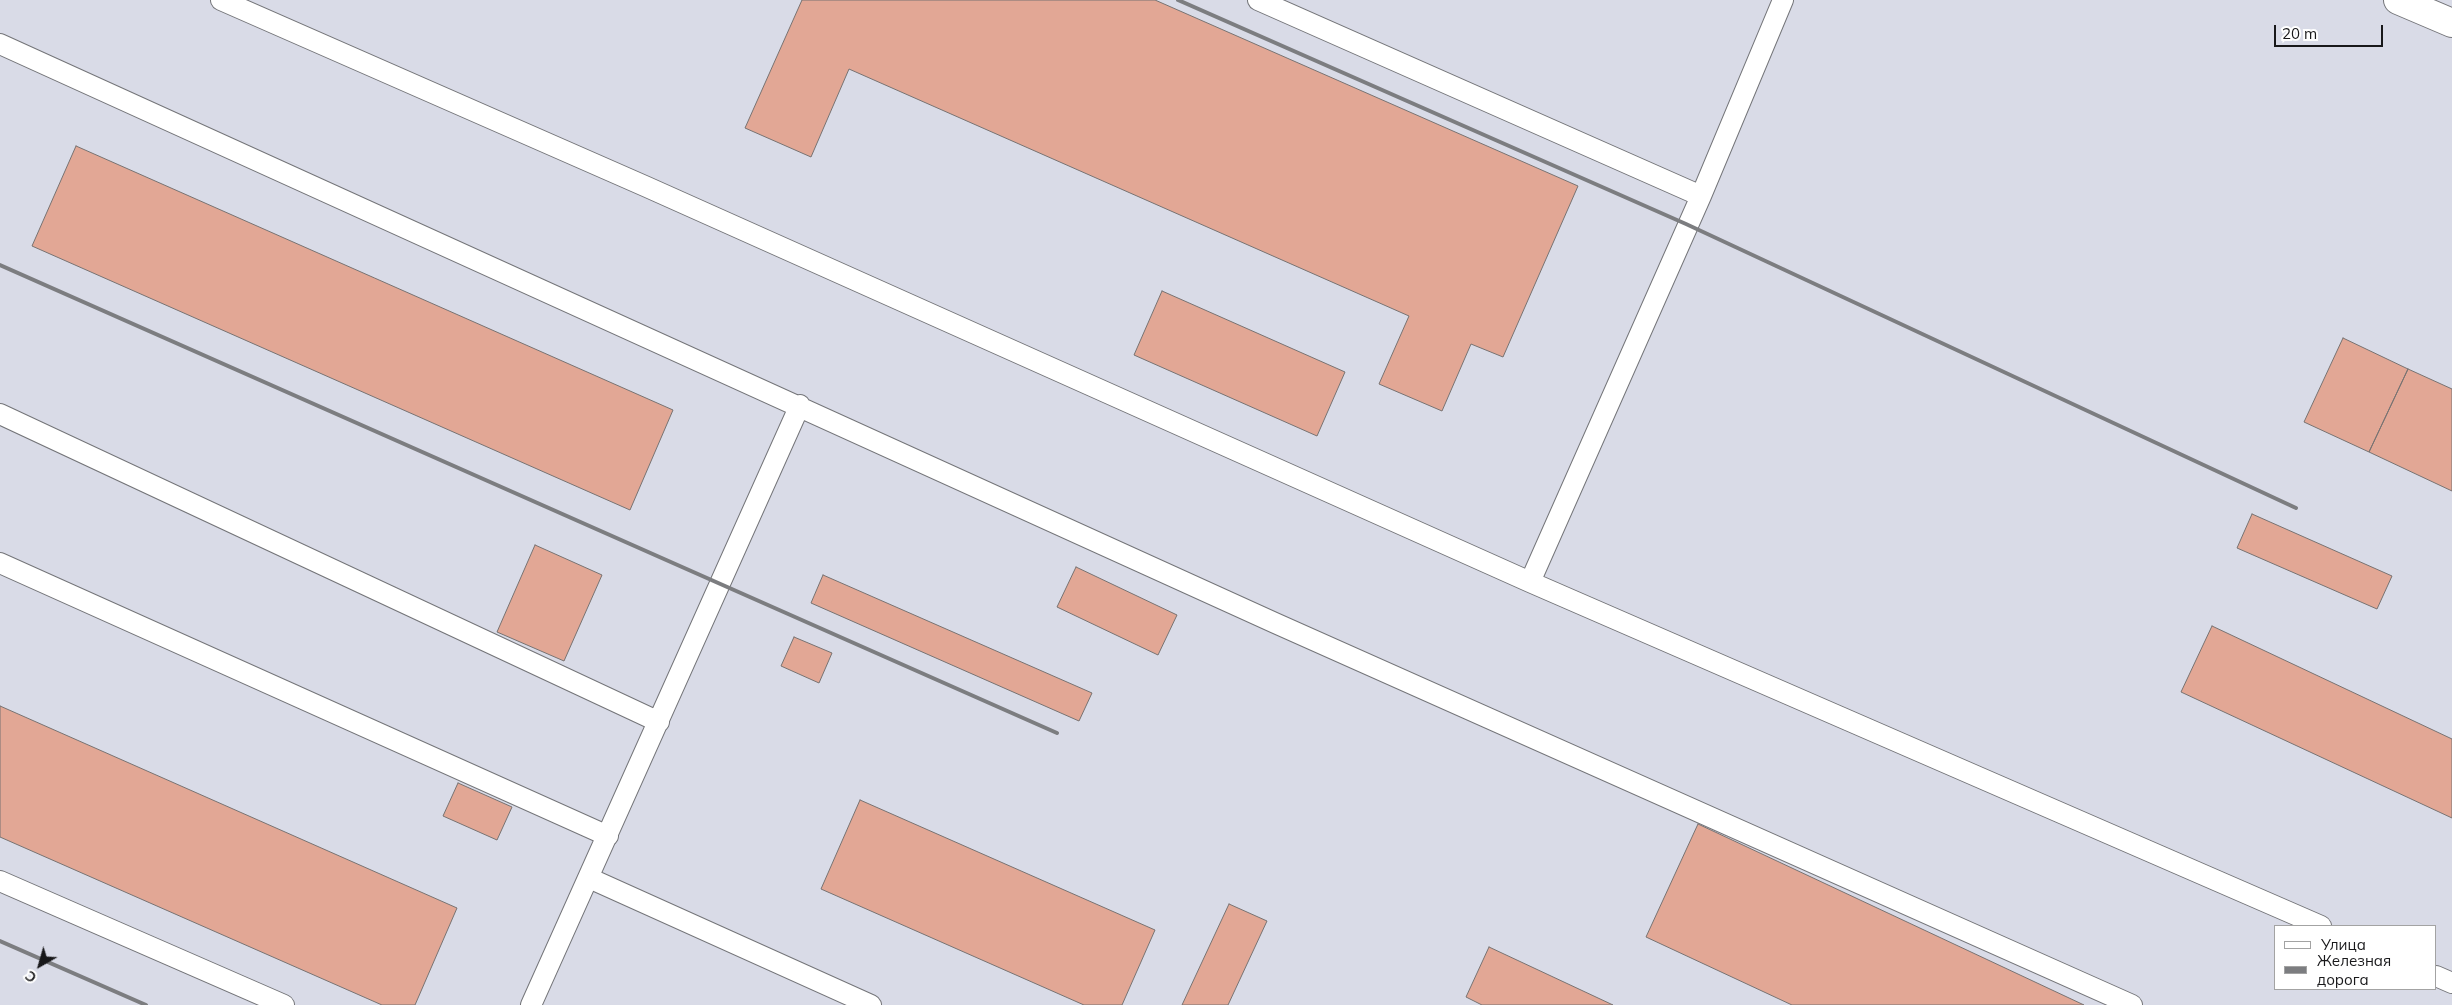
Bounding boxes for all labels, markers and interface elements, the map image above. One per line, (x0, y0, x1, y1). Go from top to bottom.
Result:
scale bar (2277, 15, 2386, 47)
text: 20 m (2282, 24, 2317, 43)
legend (2274, 925, 2437, 990)
text: Улица (2321, 935, 2366, 954)
north arrow (15, 940, 65, 990)
text: Железная дорога (2317, 951, 2391, 989)
text: С (21, 967, 40, 987)

